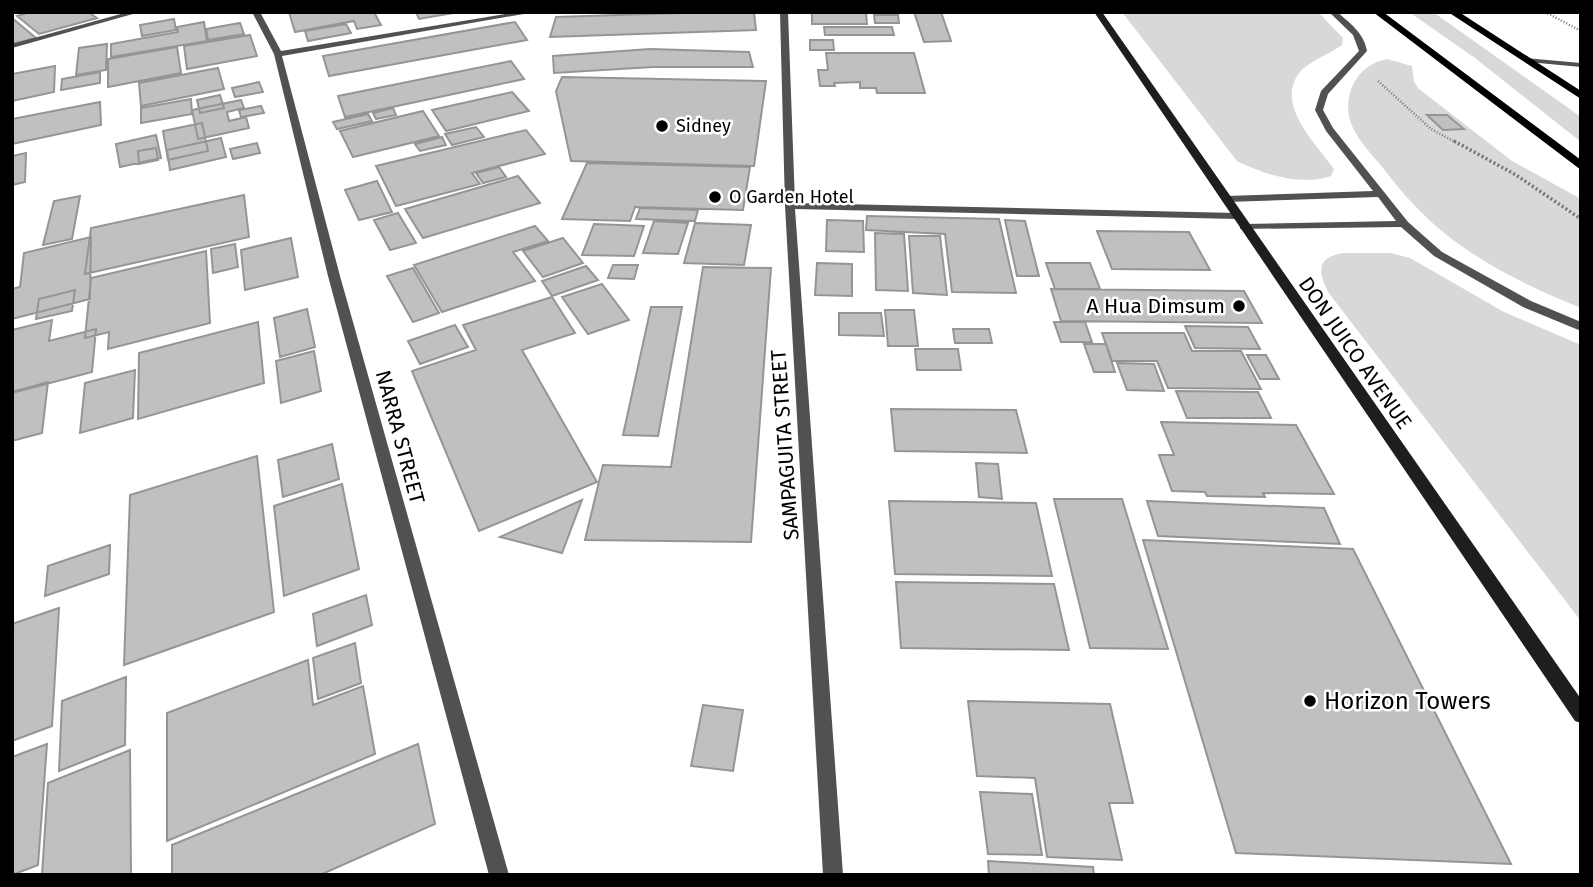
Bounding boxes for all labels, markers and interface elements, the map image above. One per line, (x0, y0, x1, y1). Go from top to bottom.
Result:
place label: Sidney (676, 115, 731, 137)
marker: Sidney (654, 118, 670, 134)
place label: O Garden Hotel (729, 186, 854, 208)
marker: O Garden Hotel (707, 189, 723, 205)
street label: DON JUICO AVENUE (1293, 272, 1417, 434)
place label: A Hua Dimsum (1086, 293, 1225, 319)
marker: A Hua Dimsum (1231, 298, 1247, 314)
street label: SAMPAGUITA STREET (765, 349, 805, 541)
street label: NARRA STREET (370, 367, 430, 507)
place label: Horizon Towers (1324, 687, 1491, 715)
marker: Horizon Towers (1302, 693, 1318, 709)

